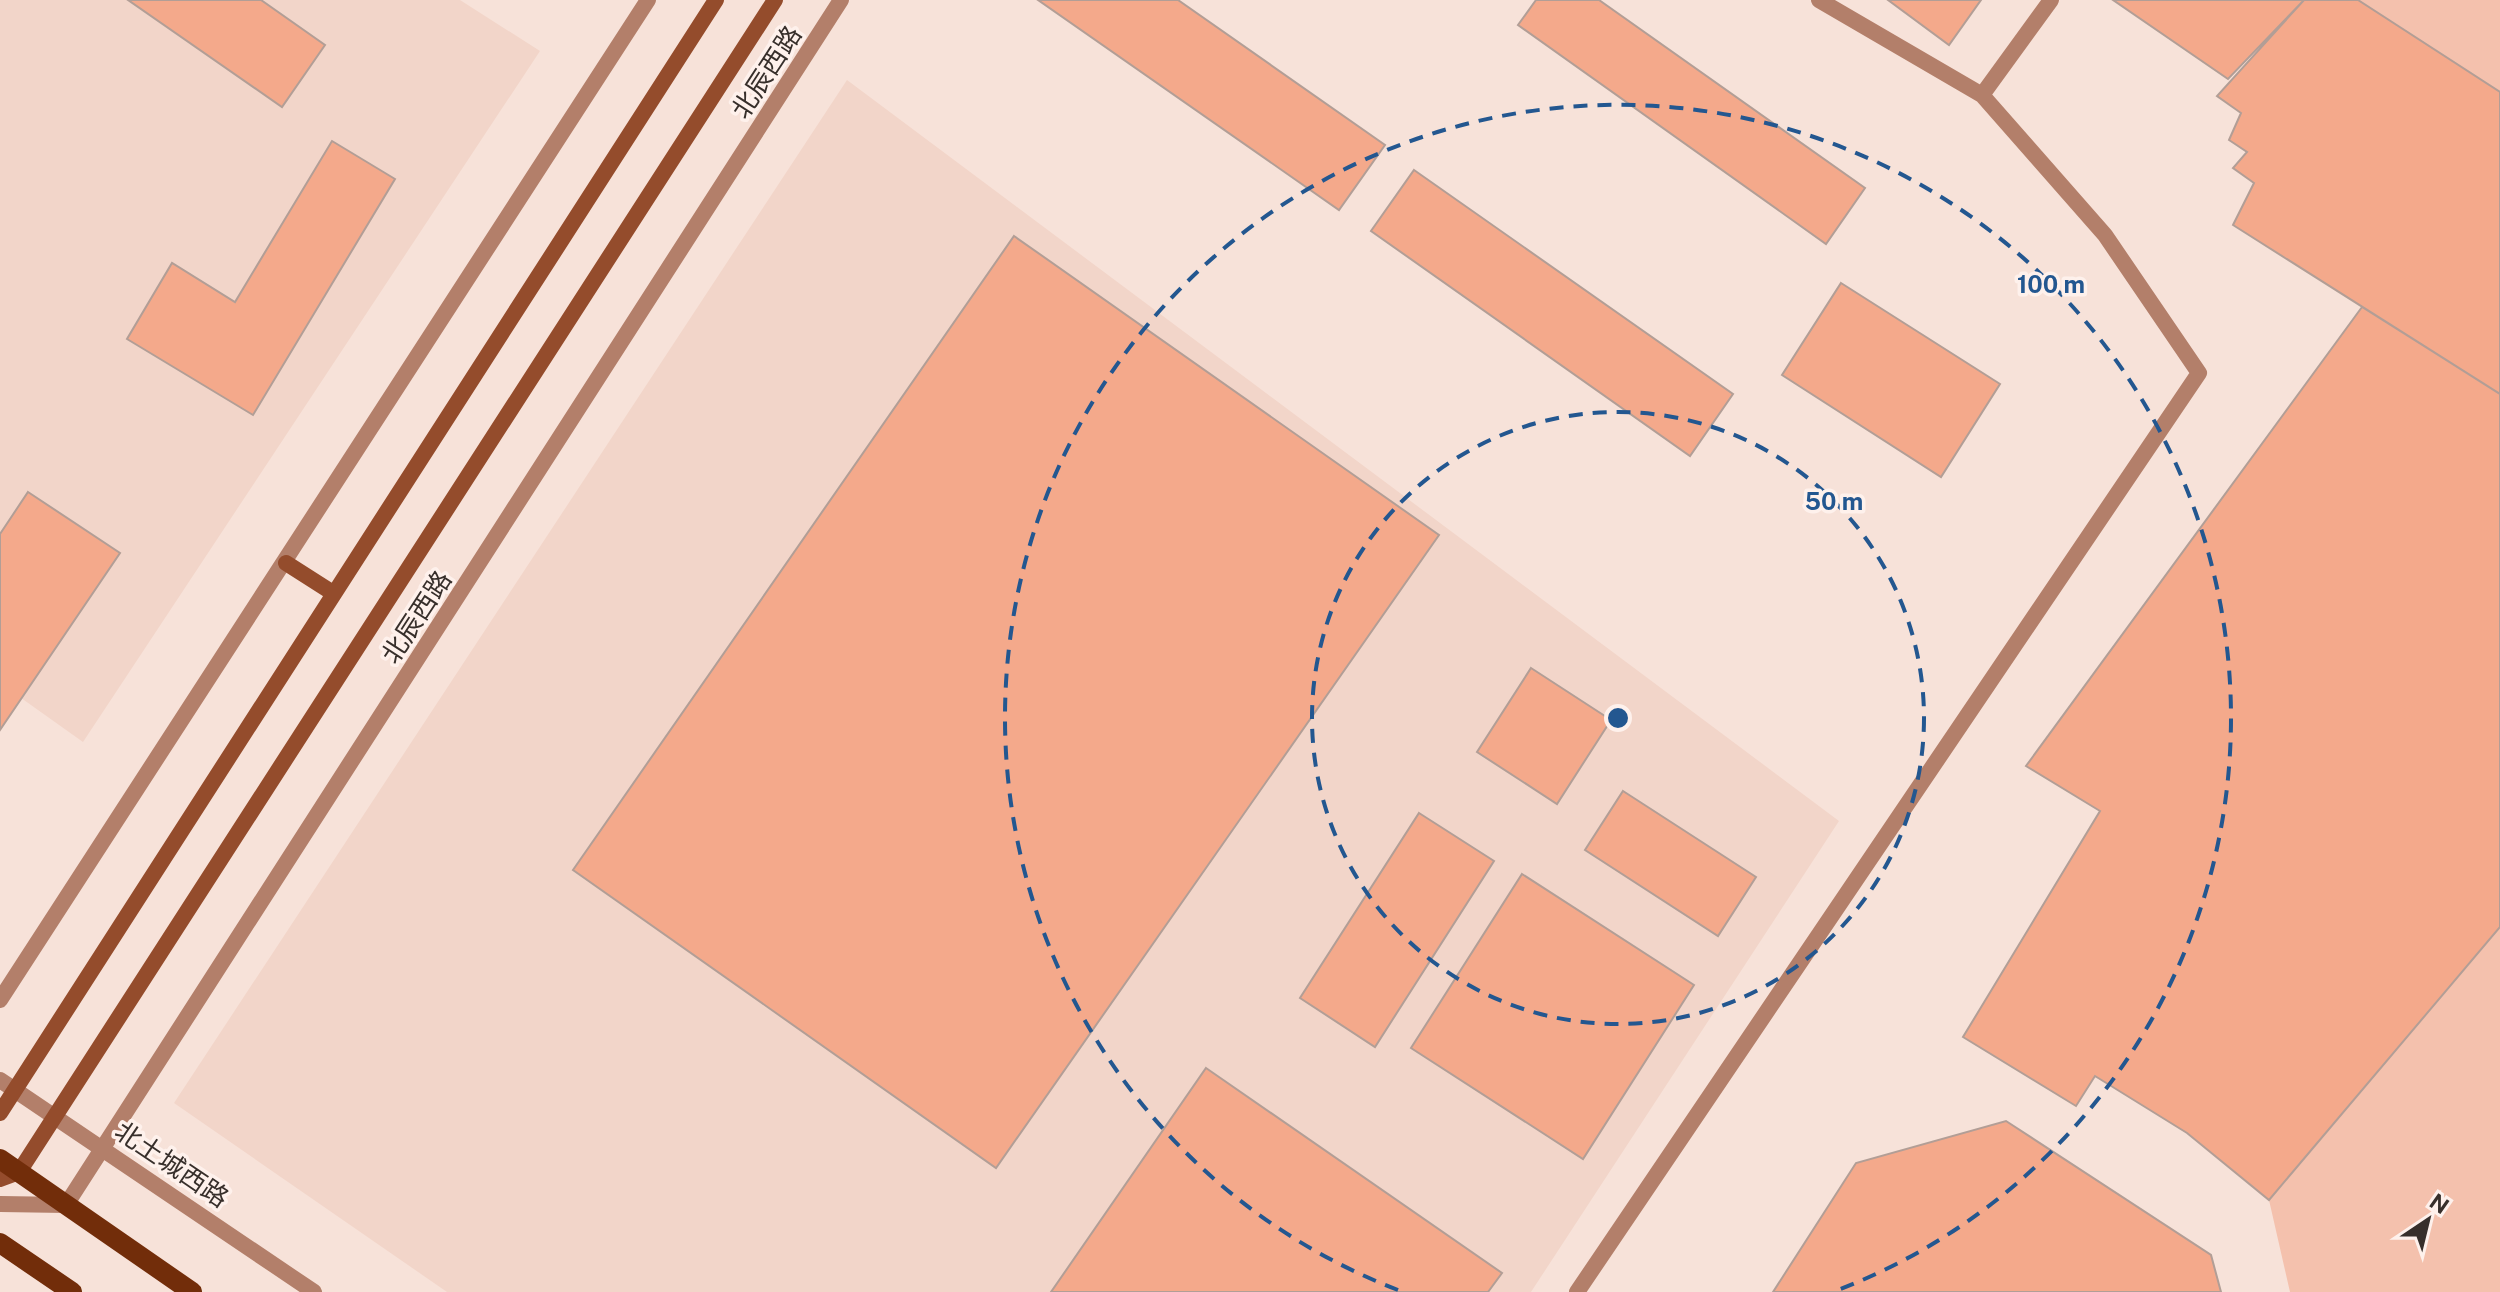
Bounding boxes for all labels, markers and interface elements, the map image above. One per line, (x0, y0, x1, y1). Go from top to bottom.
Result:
street label: 北辰西路 (725, 20, 807, 124)
text: 100 m (2017, 270, 2085, 298)
text: 50 m (1805, 487, 1863, 515)
street label: 北辰西路 (375, 565, 457, 669)
centre of rings (1604, 704, 1632, 732)
street label: 北土城西路 (109, 1115, 235, 1213)
north arrow (2388, 1180, 2468, 1260)
text: N (2425, 1188, 2454, 1219)

